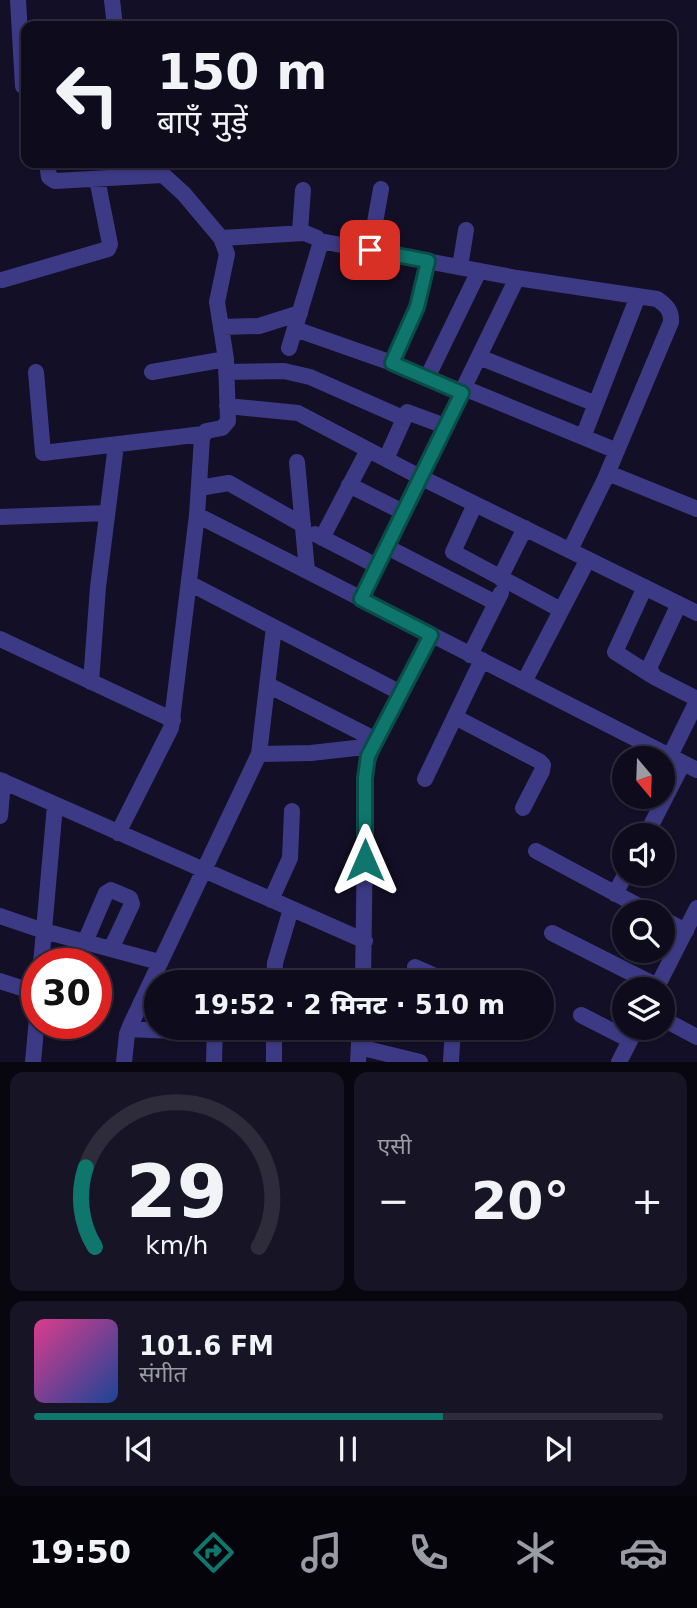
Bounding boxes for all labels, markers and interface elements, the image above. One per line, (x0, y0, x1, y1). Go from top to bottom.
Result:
text: 150 m (157, 44, 327, 101)
icon: left (42, 49, 133, 140)
text: बाएँ मुड़ें (157, 103, 248, 141)
pin (340, 220, 400, 280)
icon: arrive (351, 231, 389, 269)
north arrow (612, 746, 676, 808)
map controls (612, 746, 675, 1040)
position arrow (328, 823, 402, 897)
button: sound (612, 823, 675, 886)
button: search (612, 900, 675, 963)
speed limit sign: 30 (21, 948, 112, 1039)
button: layers (612, 977, 675, 1040)
text: 19:52 · 2 मिनट · 510 m (193, 990, 505, 1020)
text: एसी (378, 1133, 412, 1159)
text: 29 (126, 1150, 227, 1235)
text: 20° (471, 1171, 569, 1231)
text: − (378, 1179, 409, 1223)
text: + (631, 1179, 663, 1223)
text: km/h (145, 1231, 208, 1260)
text: 101.6 FM (139, 1331, 274, 1361)
text: संगीत (139, 1361, 187, 1387)
icon: previous (120, 1430, 158, 1468)
icon: pause (329, 1430, 367, 1468)
icon: next (539, 1430, 577, 1468)
icon: directions (189, 1528, 238, 1577)
icon: music (297, 1528, 346, 1577)
icon: phone (404, 1528, 453, 1577)
icon: climate (511, 1528, 560, 1577)
icon: car (619, 1528, 668, 1577)
text: 19:50 (29, 1533, 131, 1571)

